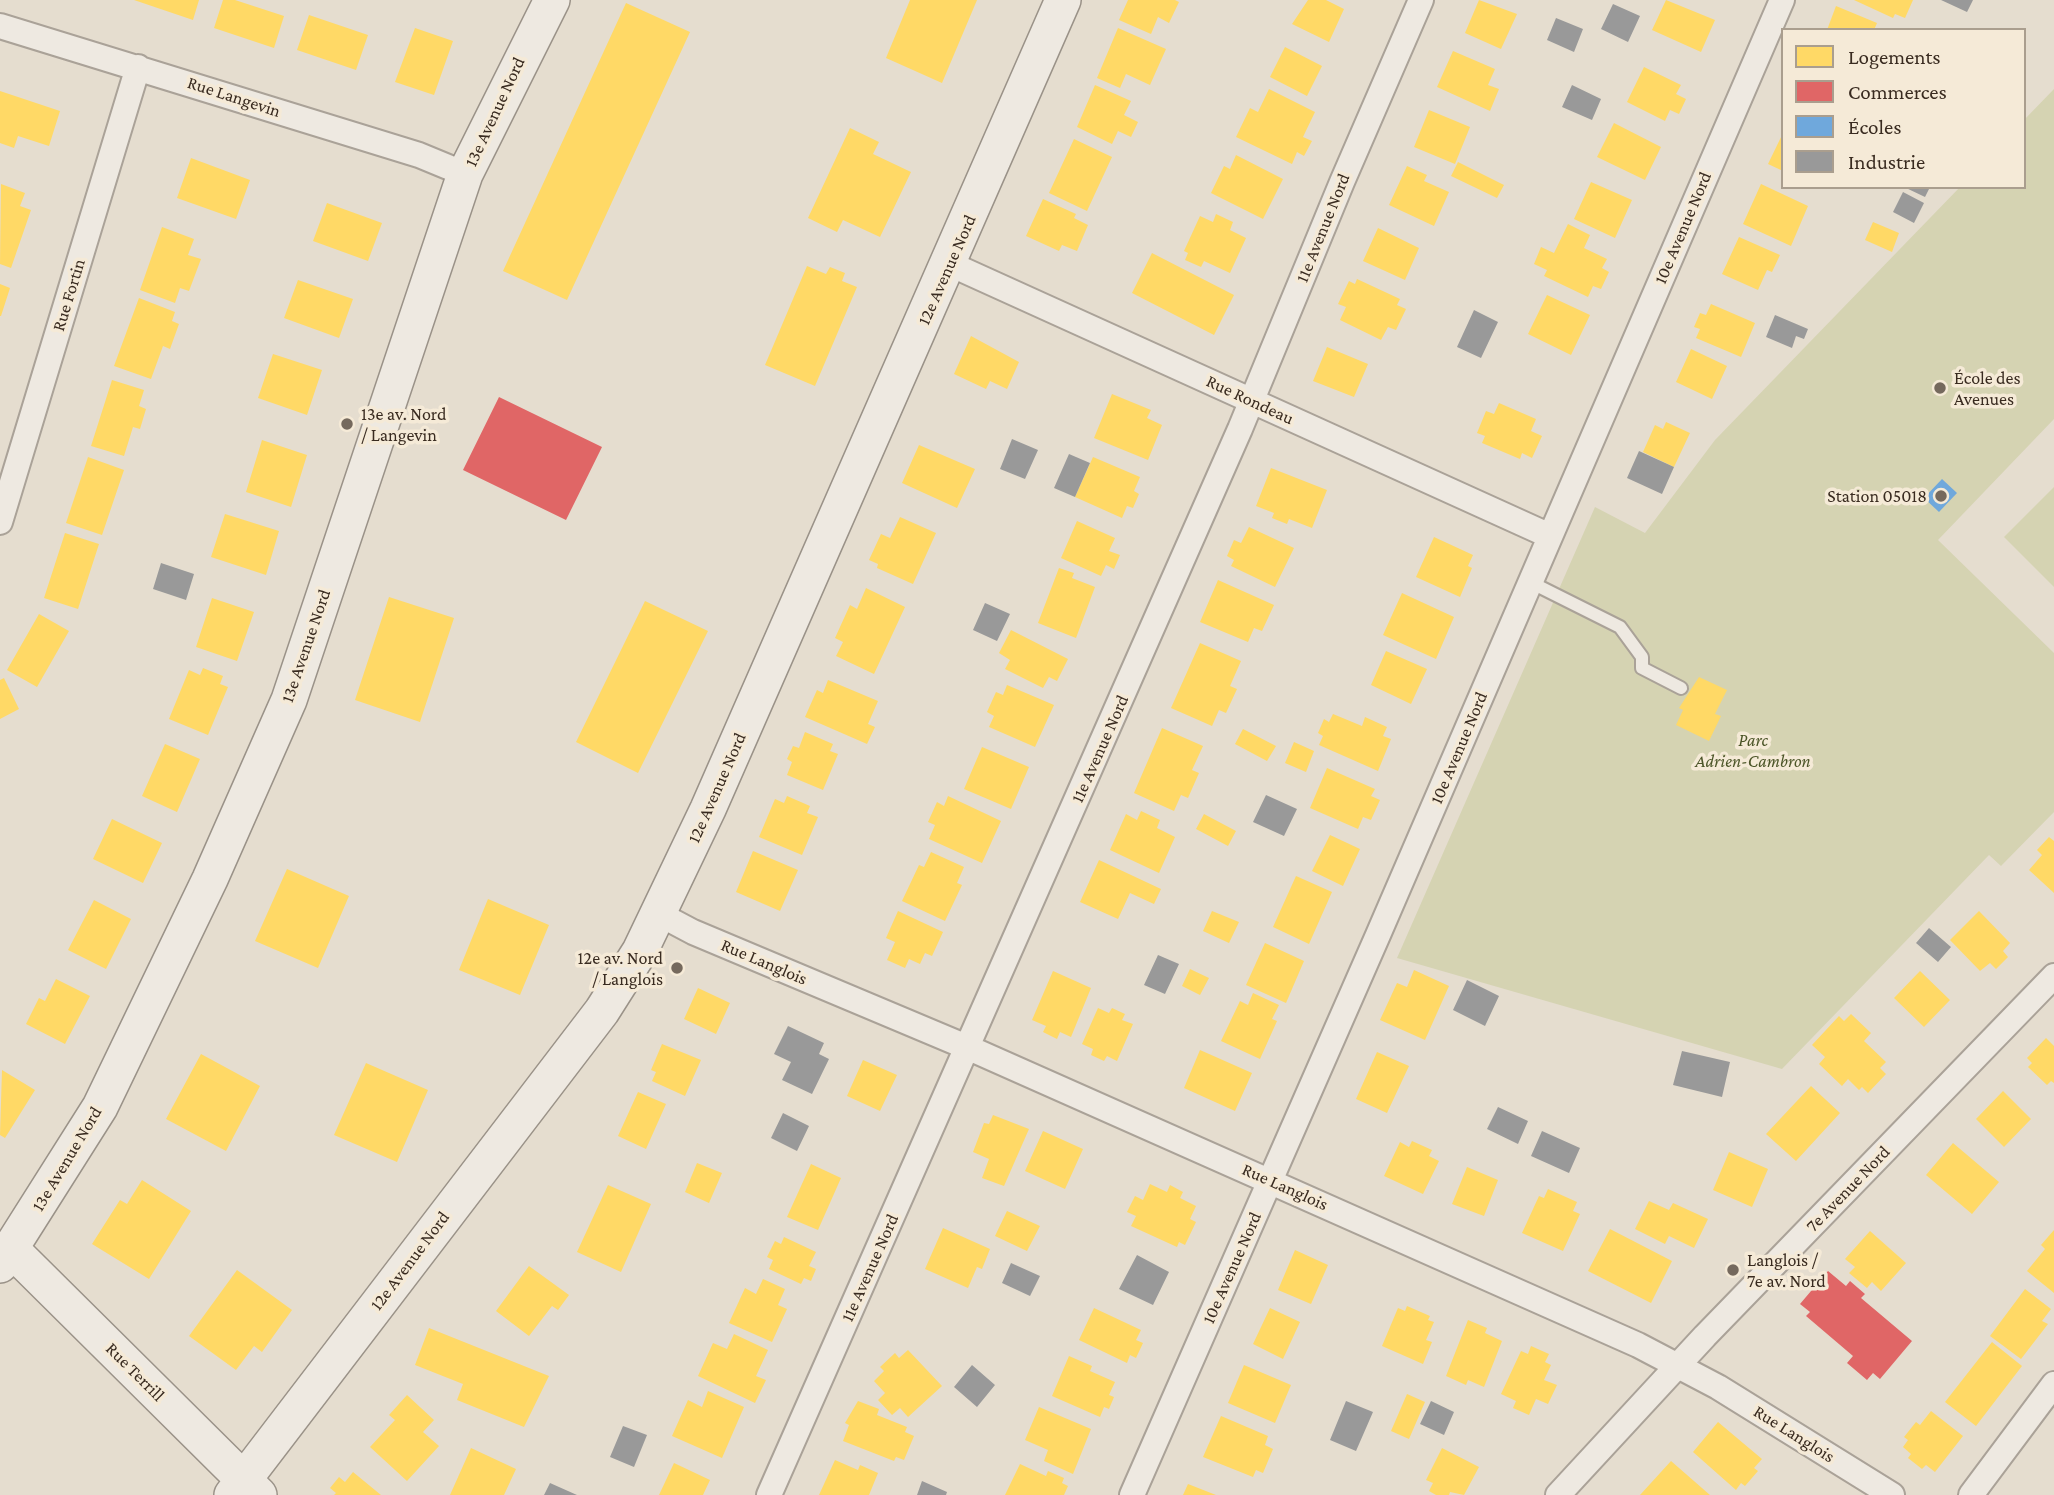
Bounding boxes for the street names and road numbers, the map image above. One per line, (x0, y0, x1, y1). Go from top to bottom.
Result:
street label: 13e Avenue Nord (460, 54, 530, 170)
street label: Rue Langevin (185, 72, 283, 122)
street label: 10e Avenue Nord (1650, 169, 1716, 287)
street label: 11e Avenue Nord (1291, 170, 1355, 286)
street label: 12e Avenue Nord (913, 212, 981, 328)
street label: Rue Fortin (48, 256, 90, 334)
street label: Rue Rondeau (1203, 370, 1297, 430)
street label: 13e Avenue Nord (277, 587, 335, 705)
street label: 10e Avenue Nord (1426, 689, 1492, 807)
street label: 11e Avenue Nord (1067, 692, 1133, 806)
street label: 12e Avenue Nord (683, 730, 751, 846)
street label: Rue Langlois (718, 934, 810, 990)
street label: 13e Avenue Nord (27, 1103, 107, 1215)
street label: 7e Avenue Nord (1801, 1141, 1895, 1237)
street label: Rue Langlois (1239, 1158, 1331, 1216)
street label: 12e Avenue Nord (366, 1207, 454, 1315)
street label: 10e Avenue Nord (1198, 1209, 1266, 1327)
street label: 11e Avenue Nord (837, 1211, 903, 1325)
street label: Rue Terrill (101, 1338, 169, 1406)
street label: Rue Langlois (1749, 1401, 1839, 1467)

